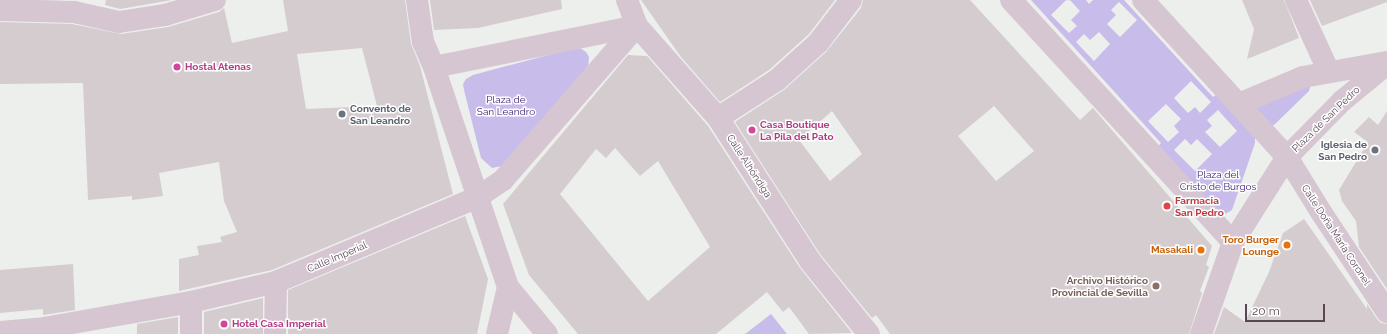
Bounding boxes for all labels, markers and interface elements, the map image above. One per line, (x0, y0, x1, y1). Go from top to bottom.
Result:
place label: Hostal Atenas (185, 61, 251, 73)
marker: Hostal Atenas (172, 62, 182, 72)
street label: Plaza de San Pedro (1290, 84, 1362, 154)
park label: Plaza de San Leandro (477, 93, 535, 116)
place label: Convento de San Leandro (350, 102, 411, 126)
marker: Convento de San Leandro (337, 109, 347, 119)
place label: Casa Boutique La Pila del Pato (760, 118, 834, 142)
marker: Casa Boutique La Pila del Pato (747, 125, 757, 135)
street label: Calle Alhóndiga (724, 132, 774, 200)
place label: Iglesia de San Pedro (1318, 138, 1367, 162)
marker: Iglesia de San Pedro (1370, 145, 1380, 155)
park label: Plaza del Cristo de Burgos (1180, 168, 1256, 192)
street label: Calle Doña María Coronel (1299, 182, 1373, 288)
place label: Farmacia San Pedro (1175, 194, 1224, 218)
marker: Farmacia San Pedro (1162, 201, 1172, 211)
place label: Toro Burger Lounge (1222, 233, 1279, 256)
street label: Calle Imperial (305, 239, 369, 275)
marker: Toro Burger Lounge (1282, 240, 1292, 250)
place label: Masakali (1151, 244, 1193, 256)
marker: Masakali (1196, 245, 1206, 255)
place label: Archivo Histórico Provincial de Sevilla (1052, 274, 1148, 298)
marker: Archivo Histórico Provincial de Sevilla (1151, 281, 1161, 291)
scale bar (1247, 296, 1327, 322)
text: 20 m (1252, 304, 1280, 318)
place label: Hotel Casa Imperial (232, 318, 326, 330)
marker: Hotel Casa Imperial (219, 319, 229, 329)

